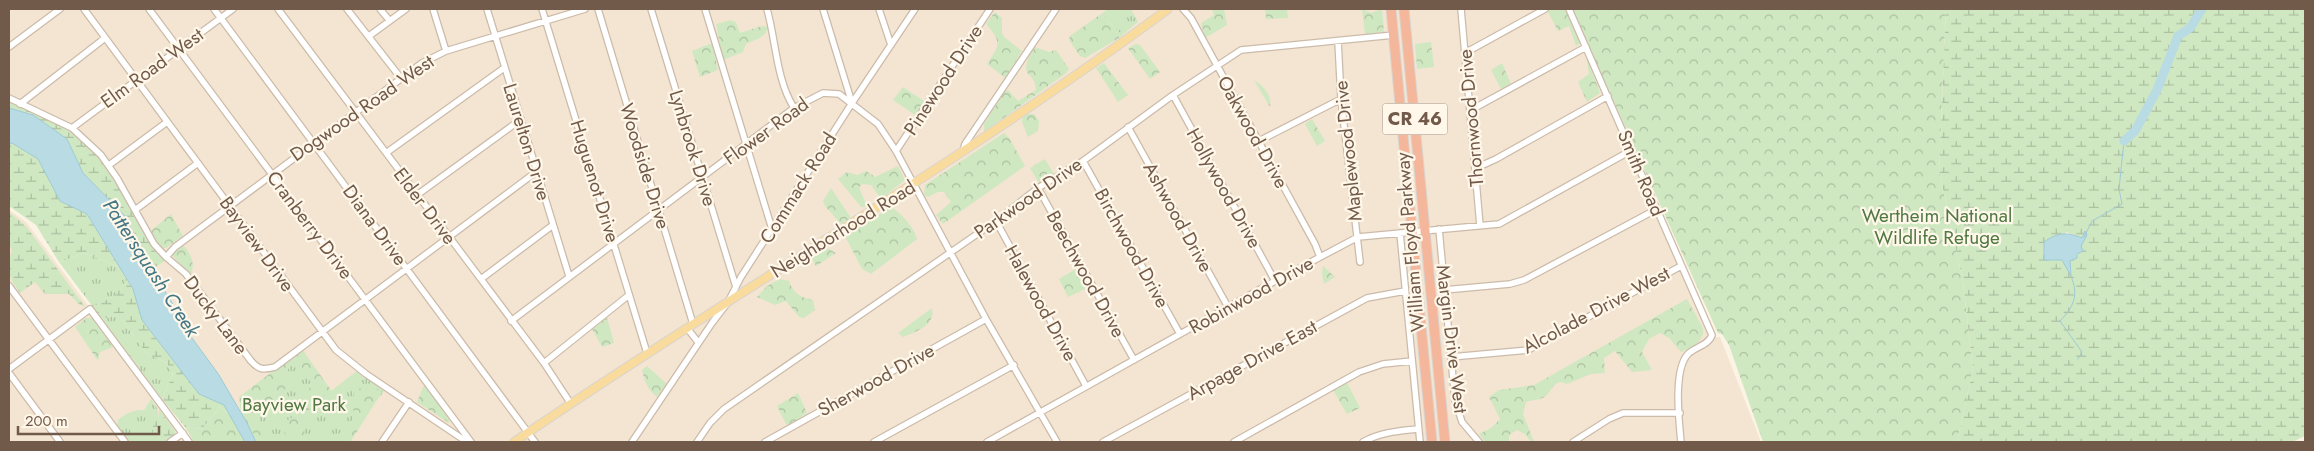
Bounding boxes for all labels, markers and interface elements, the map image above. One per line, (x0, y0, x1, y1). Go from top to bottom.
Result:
street label: Pinewood Drive (897, 19, 989, 141)
street label: Elm Road West (95, 21, 209, 115)
street label: Dogwood Road West (285, 48, 440, 168)
street label: Thornwood Drive (1452, 48, 1490, 188)
street label: Oakwood Drive (1211, 71, 1295, 193)
street label: Maplewood Drive (1327, 79, 1369, 223)
street label: Laurelton Drive (496, 80, 558, 204)
street label: Lynbrook Drive (663, 87, 724, 210)
street label: Flower Road (718, 91, 814, 171)
street label: Woodside Drive (613, 100, 677, 232)
road number: CR 46 (1382, 104, 1448, 134)
street label: Huguenot Drive (564, 116, 627, 246)
street label: Hollywood Drive (1180, 123, 1268, 253)
street label: Smith Road (1611, 126, 1671, 220)
street label: Commack Road (753, 127, 843, 249)
street label: William Floyd Parkway (1389, 150, 1431, 333)
street label: Parkwood Drive (969, 151, 1088, 245)
street label: Ashwood Drive (1137, 157, 1220, 277)
street label: Elder Drive (387, 162, 463, 250)
street label: Cranberry Drive (260, 165, 360, 285)
street label: Neighborhood Road (765, 174, 921, 284)
street label: Diana Drive (336, 179, 414, 271)
street label: Birchwood Drive (1088, 183, 1176, 313)
street label: Bayview Drive (213, 191, 301, 298)
water label: Pattersquash Creek (95, 193, 207, 344)
park label: Wertheim National Wildlife Refuge (1862, 202, 2012, 251)
street label: Beechwood Drive (1040, 206, 1132, 343)
street label: Halewood Drive (998, 240, 1084, 366)
street label: Robinwood Drive (1184, 249, 1318, 340)
street label: Alcolade Drive West (1518, 260, 1675, 360)
street label: Margin Drive West (1429, 263, 1475, 415)
street label: Ducky Lane (177, 270, 255, 360)
street label: Arpage Drive East (1182, 313, 1322, 407)
street label: Sherwood Drive (813, 337, 939, 423)
park label: Bayview Park (242, 391, 347, 418)
scale bar (18, 404, 159, 436)
text: 200 m (25, 410, 68, 432)

